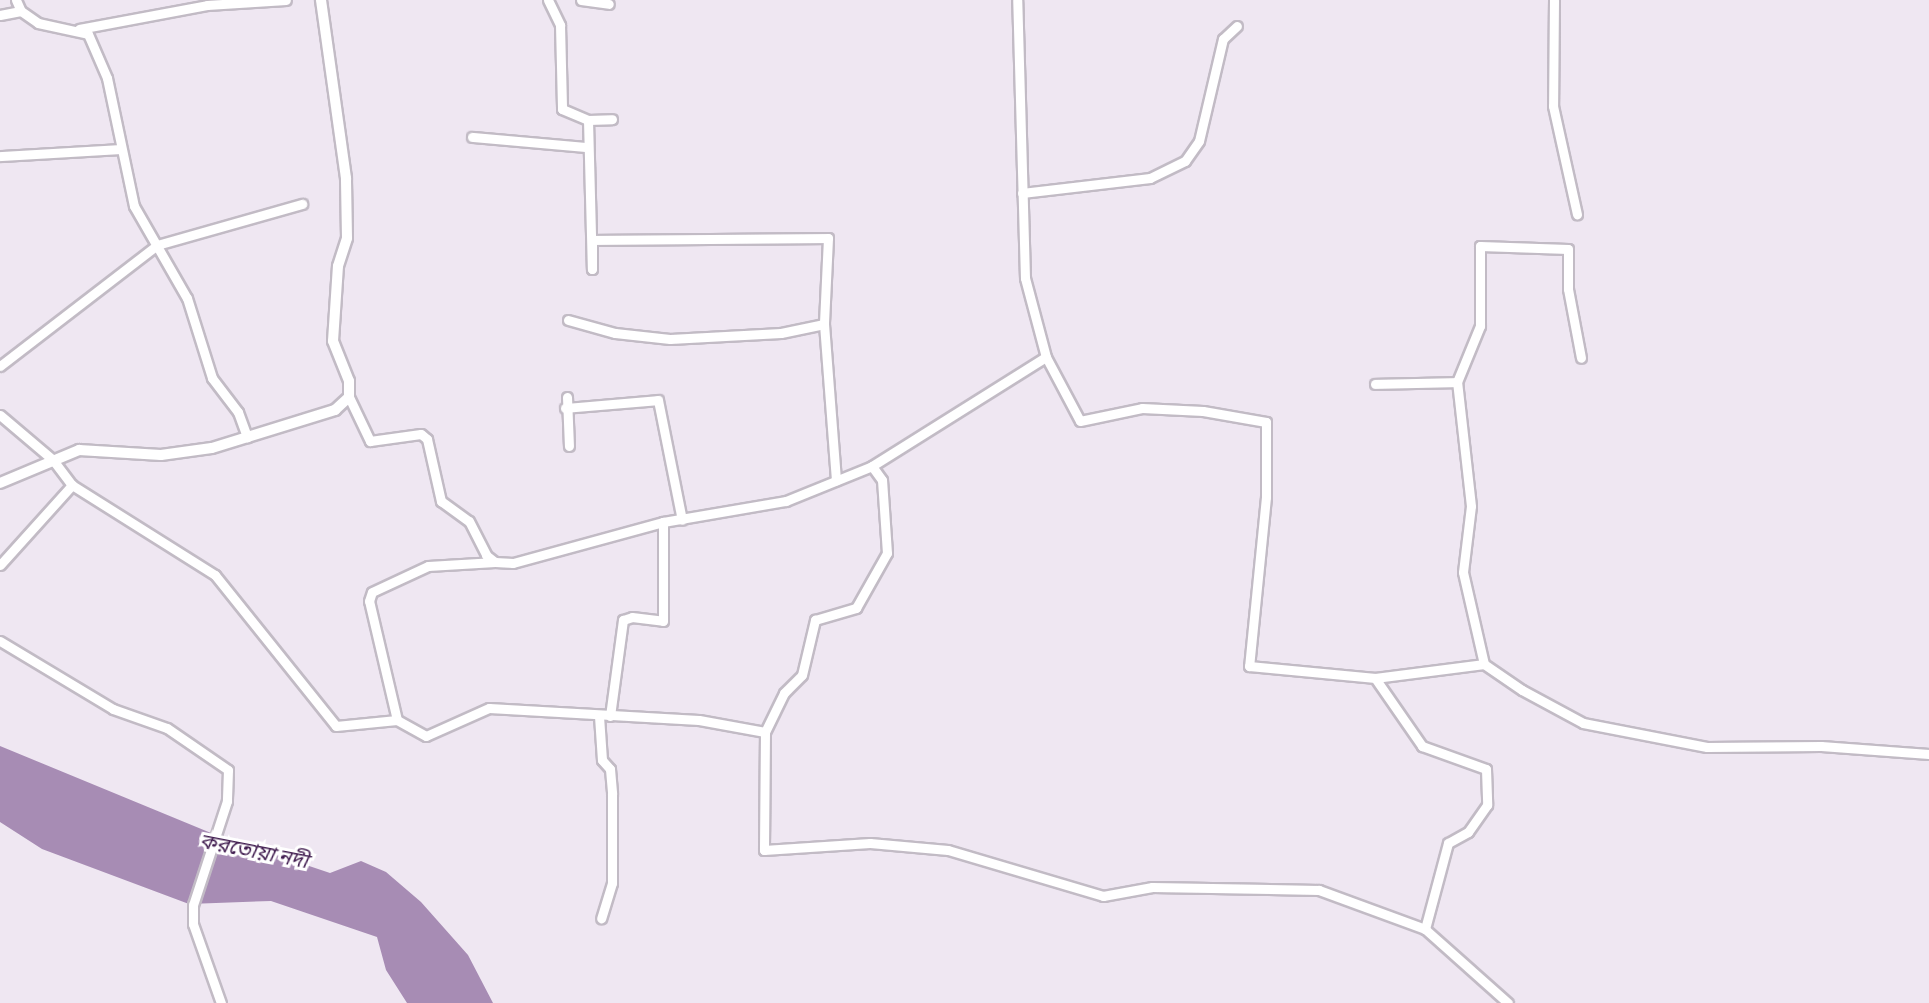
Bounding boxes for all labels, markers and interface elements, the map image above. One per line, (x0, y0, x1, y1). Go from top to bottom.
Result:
water label: করতোয়া নদী (198, 827, 310, 873)

